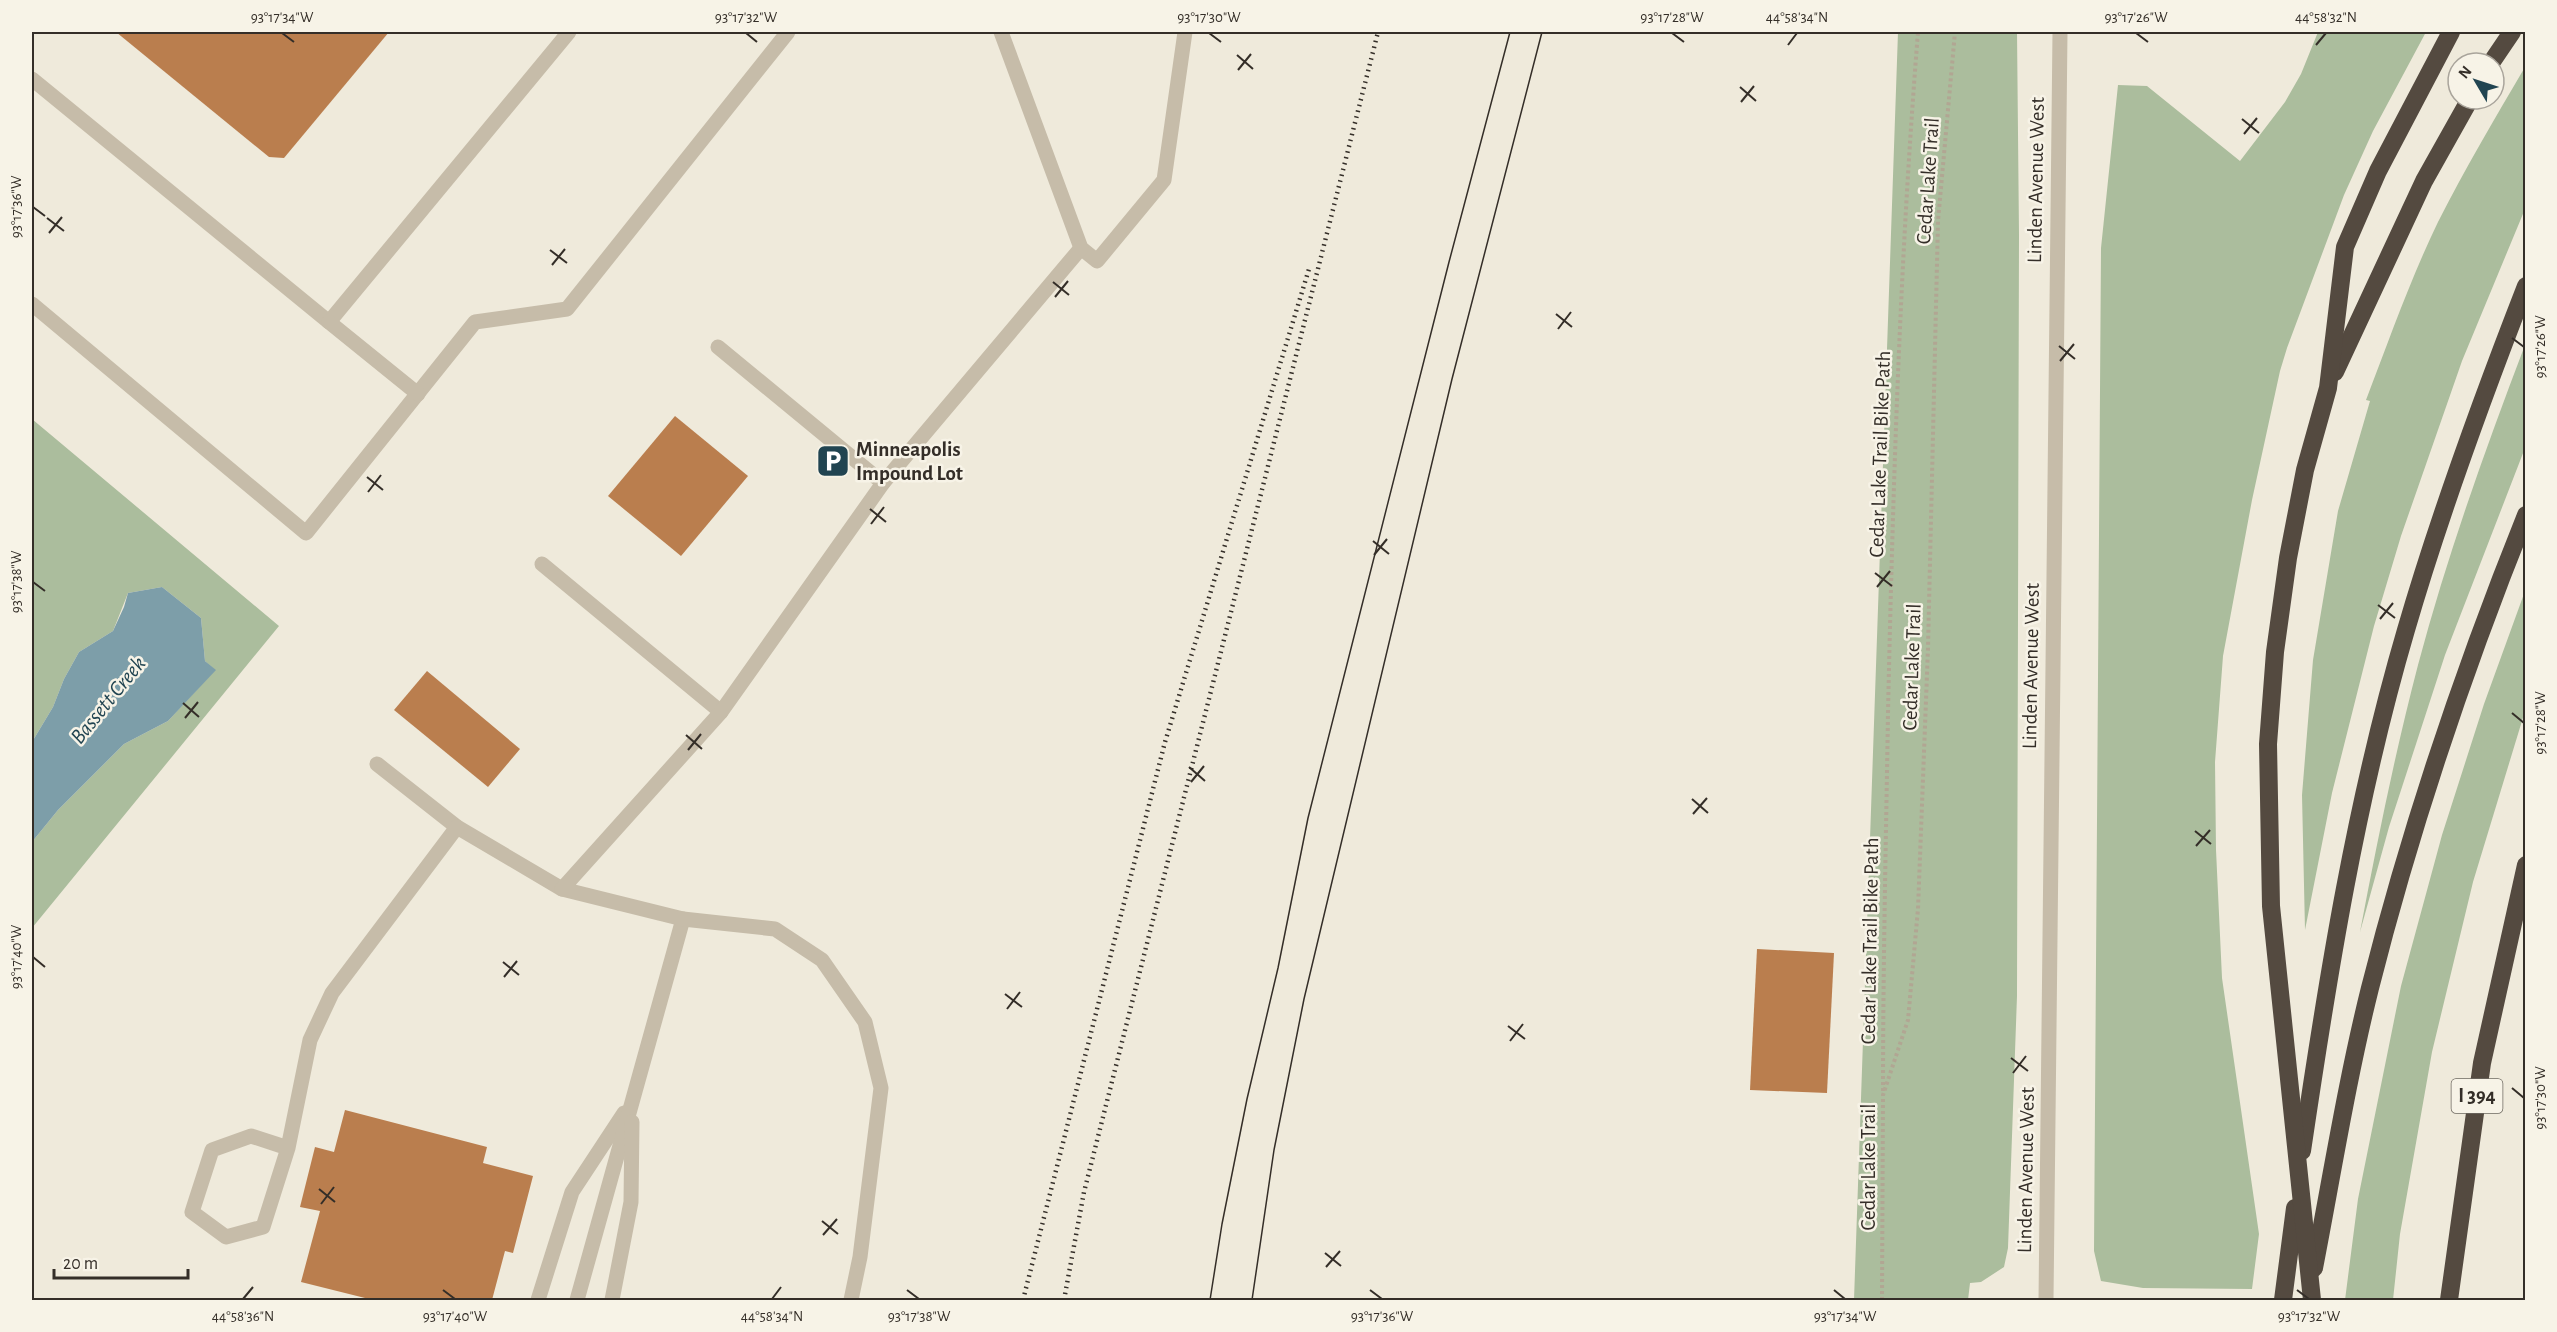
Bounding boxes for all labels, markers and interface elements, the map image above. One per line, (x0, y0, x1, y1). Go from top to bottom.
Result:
text: 93°17'34"W (251, 10, 314, 25)
text: 93°17'32"W (715, 10, 778, 25)
text: 93°17'30"W (1177, 10, 1241, 25)
text: 93°17'28"W (1640, 10, 1704, 25)
text: 44°58'34"N (1766, 10, 1828, 25)
text: 93°17'26"W (2104, 10, 2168, 25)
text: 44°58'32"N (2295, 10, 2357, 25)
north arrow (2446, 51, 2506, 111)
text: N (2455, 63, 2475, 82)
street label: Linden Avenue West (2024, 96, 2048, 263)
street label: Cedar Lake Trail (1913, 117, 1943, 245)
text: 93°17'36"W (9, 175, 24, 238)
text: 93°17'26"W (2533, 315, 2548, 379)
street label: Cedar Lake Trail Bike Path (1866, 350, 1894, 558)
place label: Minneapolis Impound Lot (856, 439, 963, 484)
parking icon: Minneapolis Impound Lot (815, 443, 851, 479)
text: 93°17'38"W (9, 550, 24, 613)
street label: Linden Avenue West (2019, 582, 2043, 749)
street label: Cedar Lake Trail (1899, 603, 1925, 731)
water label: Bassett Creek (66, 652, 150, 748)
text: 93°17'28"W (2533, 691, 2548, 755)
street label: Cedar Lake Trail Bike Path (1858, 837, 1882, 1045)
text: 93°17'40"W (9, 924, 24, 989)
text: 93°17'30"W (2533, 1066, 2548, 1130)
road number: I 394 (2452, 1079, 2502, 1113)
street label: Linden Avenue West (2014, 1086, 2038, 1253)
street label: Cedar Lake Trail (1858, 1103, 1879, 1231)
scale bar (54, 1242, 188, 1280)
text: 20 m (63, 1255, 98, 1273)
text: 44°58'36"N (212, 1309, 274, 1324)
text: 93°17'40"W (423, 1309, 488, 1324)
text: 44°58'34"N (741, 1309, 803, 1324)
text: 93°17'38"W (888, 1309, 951, 1324)
text: 93°17'36"W (1351, 1309, 1414, 1324)
text: 93°17'34"W (1814, 1309, 1877, 1324)
text: 93°17'32"W (2278, 1309, 2341, 1324)

